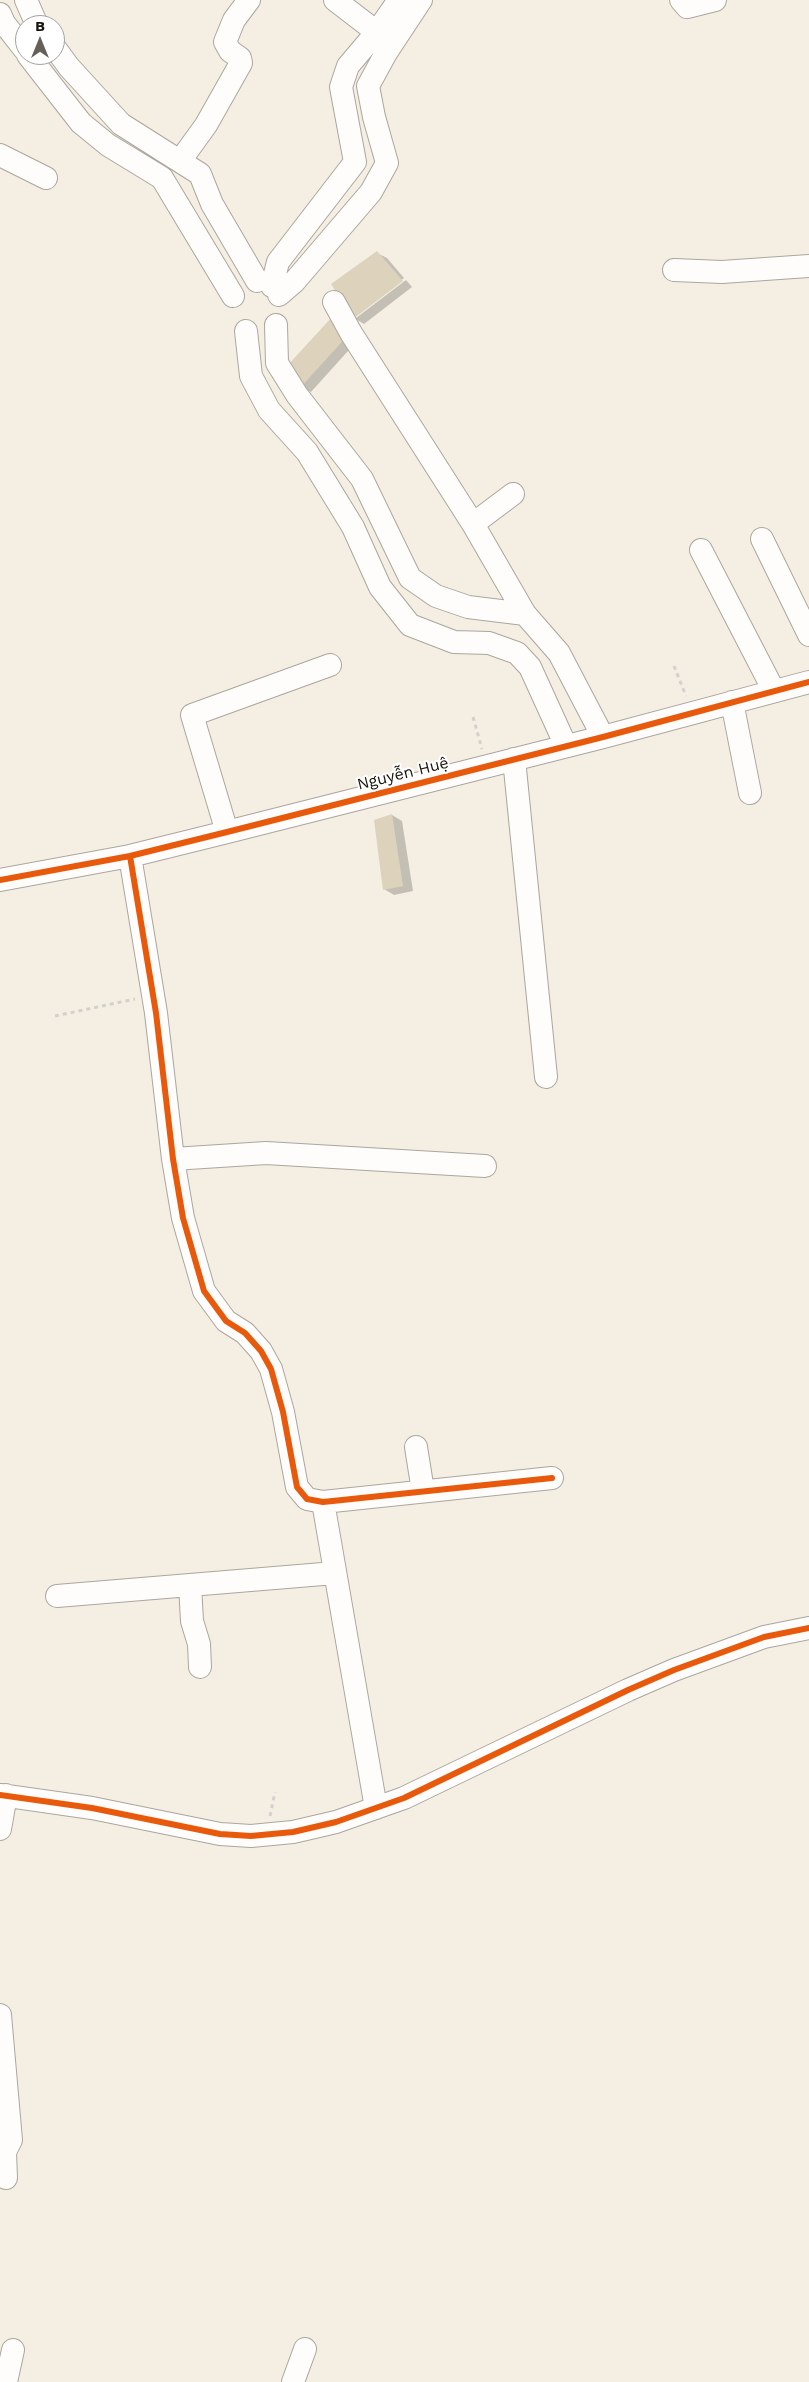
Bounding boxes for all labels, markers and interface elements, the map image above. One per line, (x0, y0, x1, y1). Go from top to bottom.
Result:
north arrow (15, 15, 65, 65)
text: B (35, 18, 45, 34)
street label: Nguyễn Huệ (355, 753, 451, 795)

